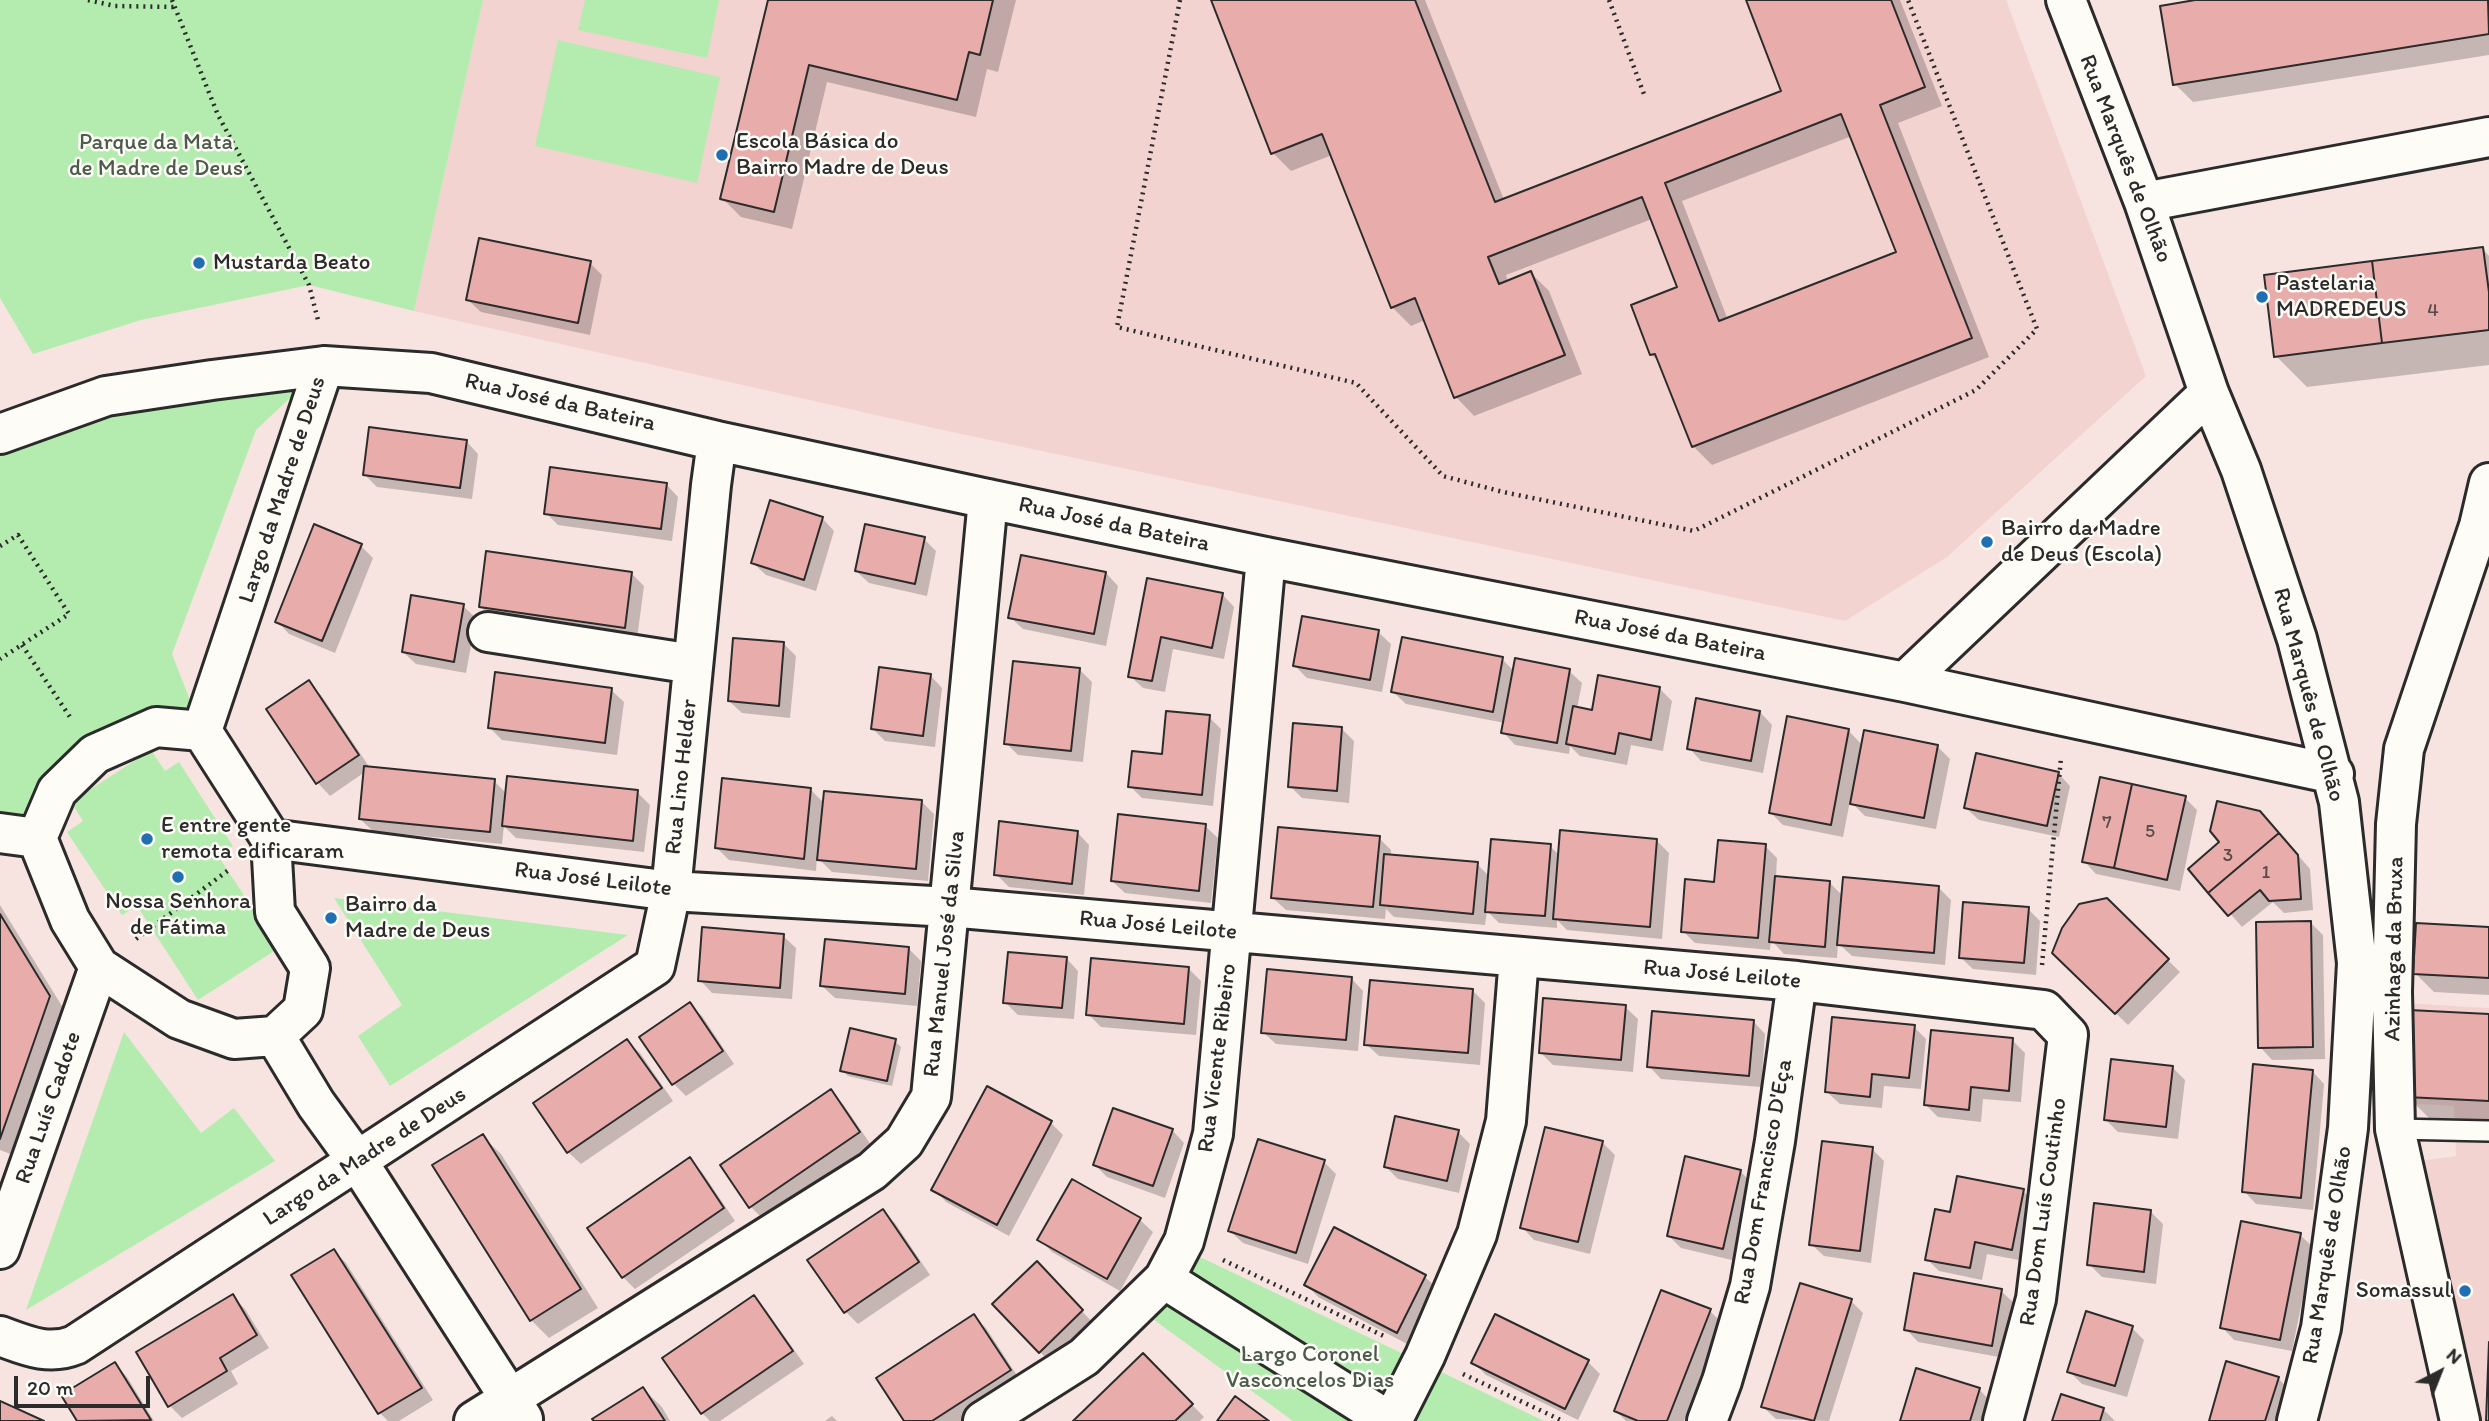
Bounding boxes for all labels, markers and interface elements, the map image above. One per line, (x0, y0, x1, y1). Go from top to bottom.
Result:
street label: Rua Marquês de Olhão (2073, 51, 2177, 267)
place label: Escola Básica do Bairro Madre de Deus (736, 128, 949, 182)
park label: Parque da Mata de Madre de Deus (69, 129, 243, 183)
marker: Escola Básica do Bairro Madre de Deus (714, 147, 730, 163)
place label: Mustarda Beato (213, 249, 370, 277)
marker: Mustarda Beato (191, 255, 207, 271)
place label: Pastelaria MADREDEUS (2276, 270, 2407, 324)
marker: Pastelaria MADREDEUS (2254, 289, 2270, 305)
house number: 4 (2427, 300, 2439, 322)
street label: Rua José da Bateira (462, 368, 658, 438)
street label: Largo da Madre de Deus (233, 373, 333, 607)
street label: Rua José da Bateira (1016, 491, 1212, 559)
place label: Bairro da Madre de Deus (Escola) (2001, 515, 2162, 569)
marker: Bairro da Madre de Deus (Escola) (1979, 534, 1995, 550)
street label: Rua Marquês de Olhão (2266, 585, 2350, 805)
street label: Rua José da Bateira (1572, 604, 1768, 668)
street label: Rua Lino Helder (660, 698, 704, 856)
place label: E entre gente remota edificaram (161, 812, 344, 866)
house number: 7 (2102, 812, 2112, 834)
house number: 5 (2145, 821, 2155, 843)
street label: Rua Manuel José da Silva (918, 829, 972, 1079)
marker: E entre gente remota edificaram (139, 831, 155, 847)
house number: 3 (2223, 845, 2233, 867)
street label: Azinhaga da Bruxa (2380, 856, 2410, 1042)
street label: Rua José Leilote (513, 857, 673, 903)
house number: 1 (2262, 862, 2270, 884)
marker: Nossa Senhora de Fátima (170, 869, 186, 885)
place label: Nossa Senhora de Fátima (105, 888, 251, 942)
place label: Bairro da Madre de Deus (345, 891, 490, 945)
street label: Rua José Leilote (1078, 905, 1238, 947)
marker: Bairro da Madre de Deus (323, 910, 339, 926)
street label: Rua José Leilote (1642, 954, 1802, 996)
street label: Rua Vicente Ribeiro (1193, 962, 1243, 1154)
street label: Rua Luís Cadote (10, 1028, 88, 1188)
street label: Rua Dom Francisco D'Eça (1729, 1057, 1799, 1307)
street label: Largo da Madre de Deus (258, 1081, 472, 1233)
street label: Rua Dom Luís Coutinho (2014, 1096, 2074, 1328)
street label: Rua Marquês de Olhão (2297, 1144, 2359, 1366)
place label: Somassul (2356, 1277, 2451, 1305)
marker: Somassul (2457, 1283, 2473, 1299)
north arrow (2405, 1337, 2475, 1407)
park label: Largo Coronel Vasconcelos Dias (1226, 1341, 1394, 1395)
text: N (2442, 1343, 2467, 1369)
scale bar (18, 1362, 154, 1406)
text: 20 m (27, 1375, 73, 1400)

